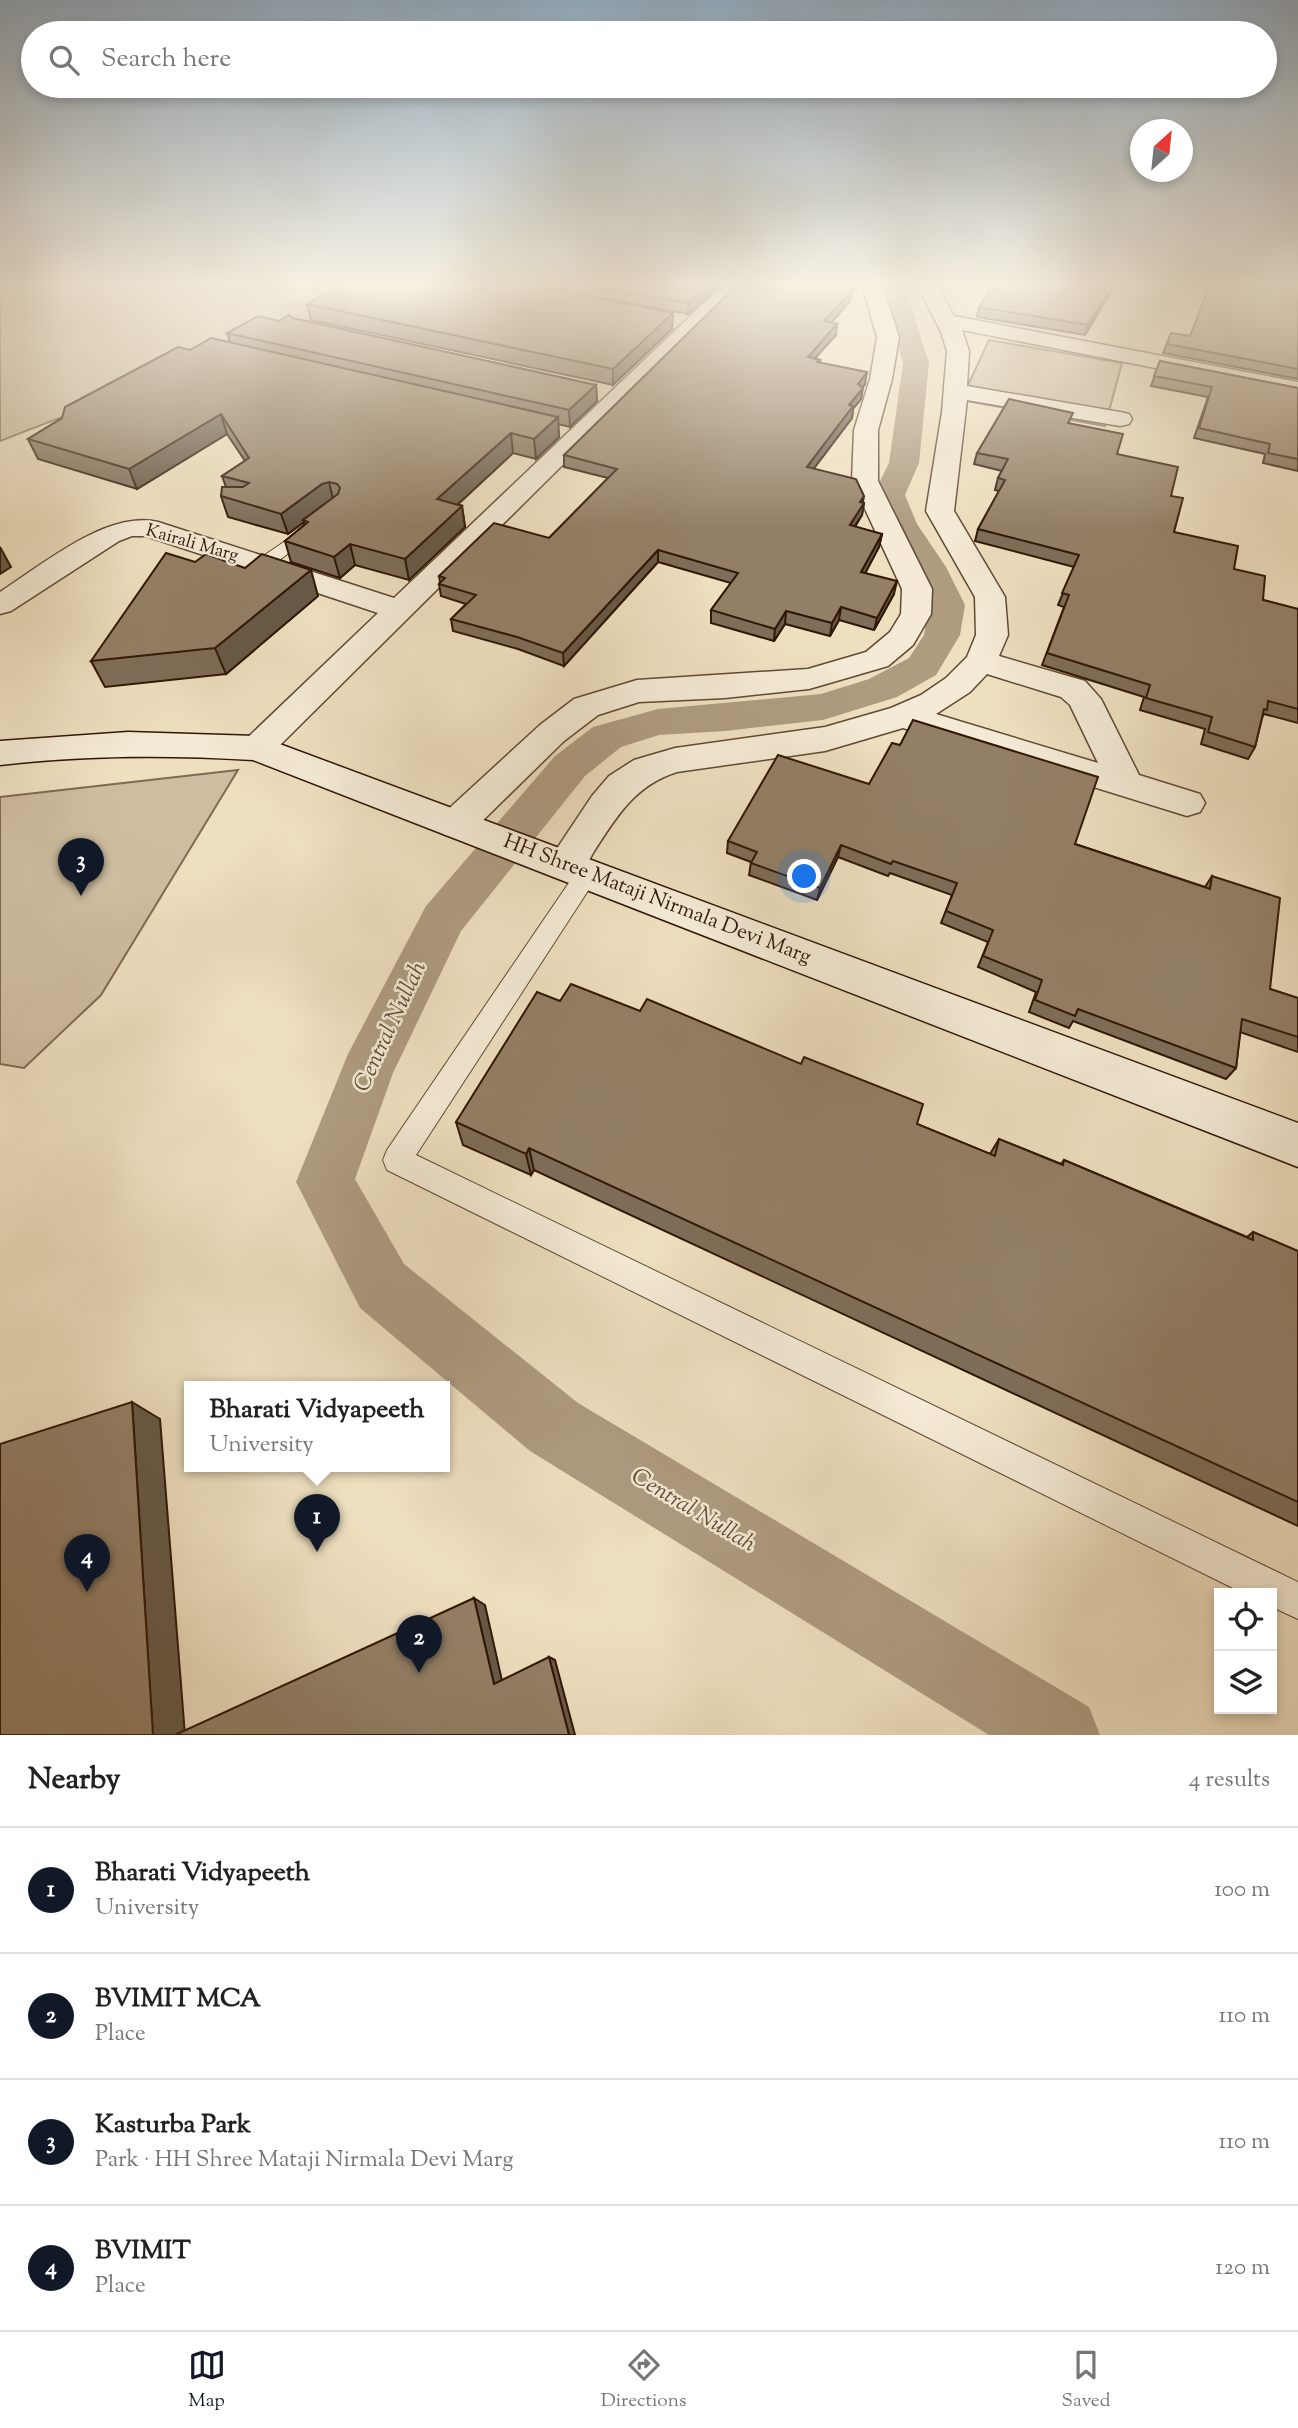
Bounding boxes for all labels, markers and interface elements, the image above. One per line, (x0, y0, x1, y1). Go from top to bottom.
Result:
search box (21, 21, 1277, 98)
icon: search (45, 41, 83, 79)
text: Search here (101, 41, 231, 78)
north arrow (1130, 119, 1193, 182)
street label: Kairali Marg (143, 518, 242, 570)
street label: HH Shree Mataji Nirmala Devi Marg (499, 827, 815, 973)
pin: 3 (58, 838, 104, 896)
your location (787, 859, 821, 893)
water label: Central Nullah (346, 956, 436, 1098)
popup (184, 1381, 450, 1472)
text: Bharati Vidyapeeth (210, 1392, 424, 1429)
text: University (210, 1429, 314, 1462)
water label: Central Nullah (624, 1461, 762, 1561)
pin: 1 (294, 1494, 340, 1552)
pin: 4 (64, 1534, 110, 1592)
map controls (1214, 1588, 1277, 1714)
button: locate (1214, 1588, 1277, 1651)
pin: 2 (396, 1615, 442, 1673)
button: layers (1214, 1651, 1277, 1714)
text: Nearby (28, 1759, 120, 1802)
text: 4 results (1189, 1764, 1270, 1797)
text: Bharati Vidyapeeth (95, 1855, 310, 1892)
text: 1 (47, 1874, 55, 1907)
text: 100 m (1214, 1874, 1270, 1907)
text: University (95, 1892, 199, 1925)
text: BVIMIT MCA (95, 1981, 261, 2018)
text: 2 (46, 2000, 56, 2033)
text: 110 m (1219, 2000, 1270, 2033)
text: Place (95, 2018, 146, 2051)
text: Kasturba Park (95, 2107, 251, 2144)
text: 3 (46, 2126, 56, 2159)
text: 110 m (1219, 2126, 1270, 2159)
text: Park · HH Shree Mataji Nirmala Devi Marg (95, 2144, 514, 2177)
text: BVIMIT (95, 2233, 191, 2270)
text: 4 (45, 2252, 57, 2285)
text: 120 m (1215, 2252, 1270, 2285)
text: Place (95, 2270, 146, 2303)
tab: Map (188, 2346, 226, 2415)
tab: Directions (601, 2346, 686, 2415)
tab: Saved (1062, 2346, 1110, 2415)

